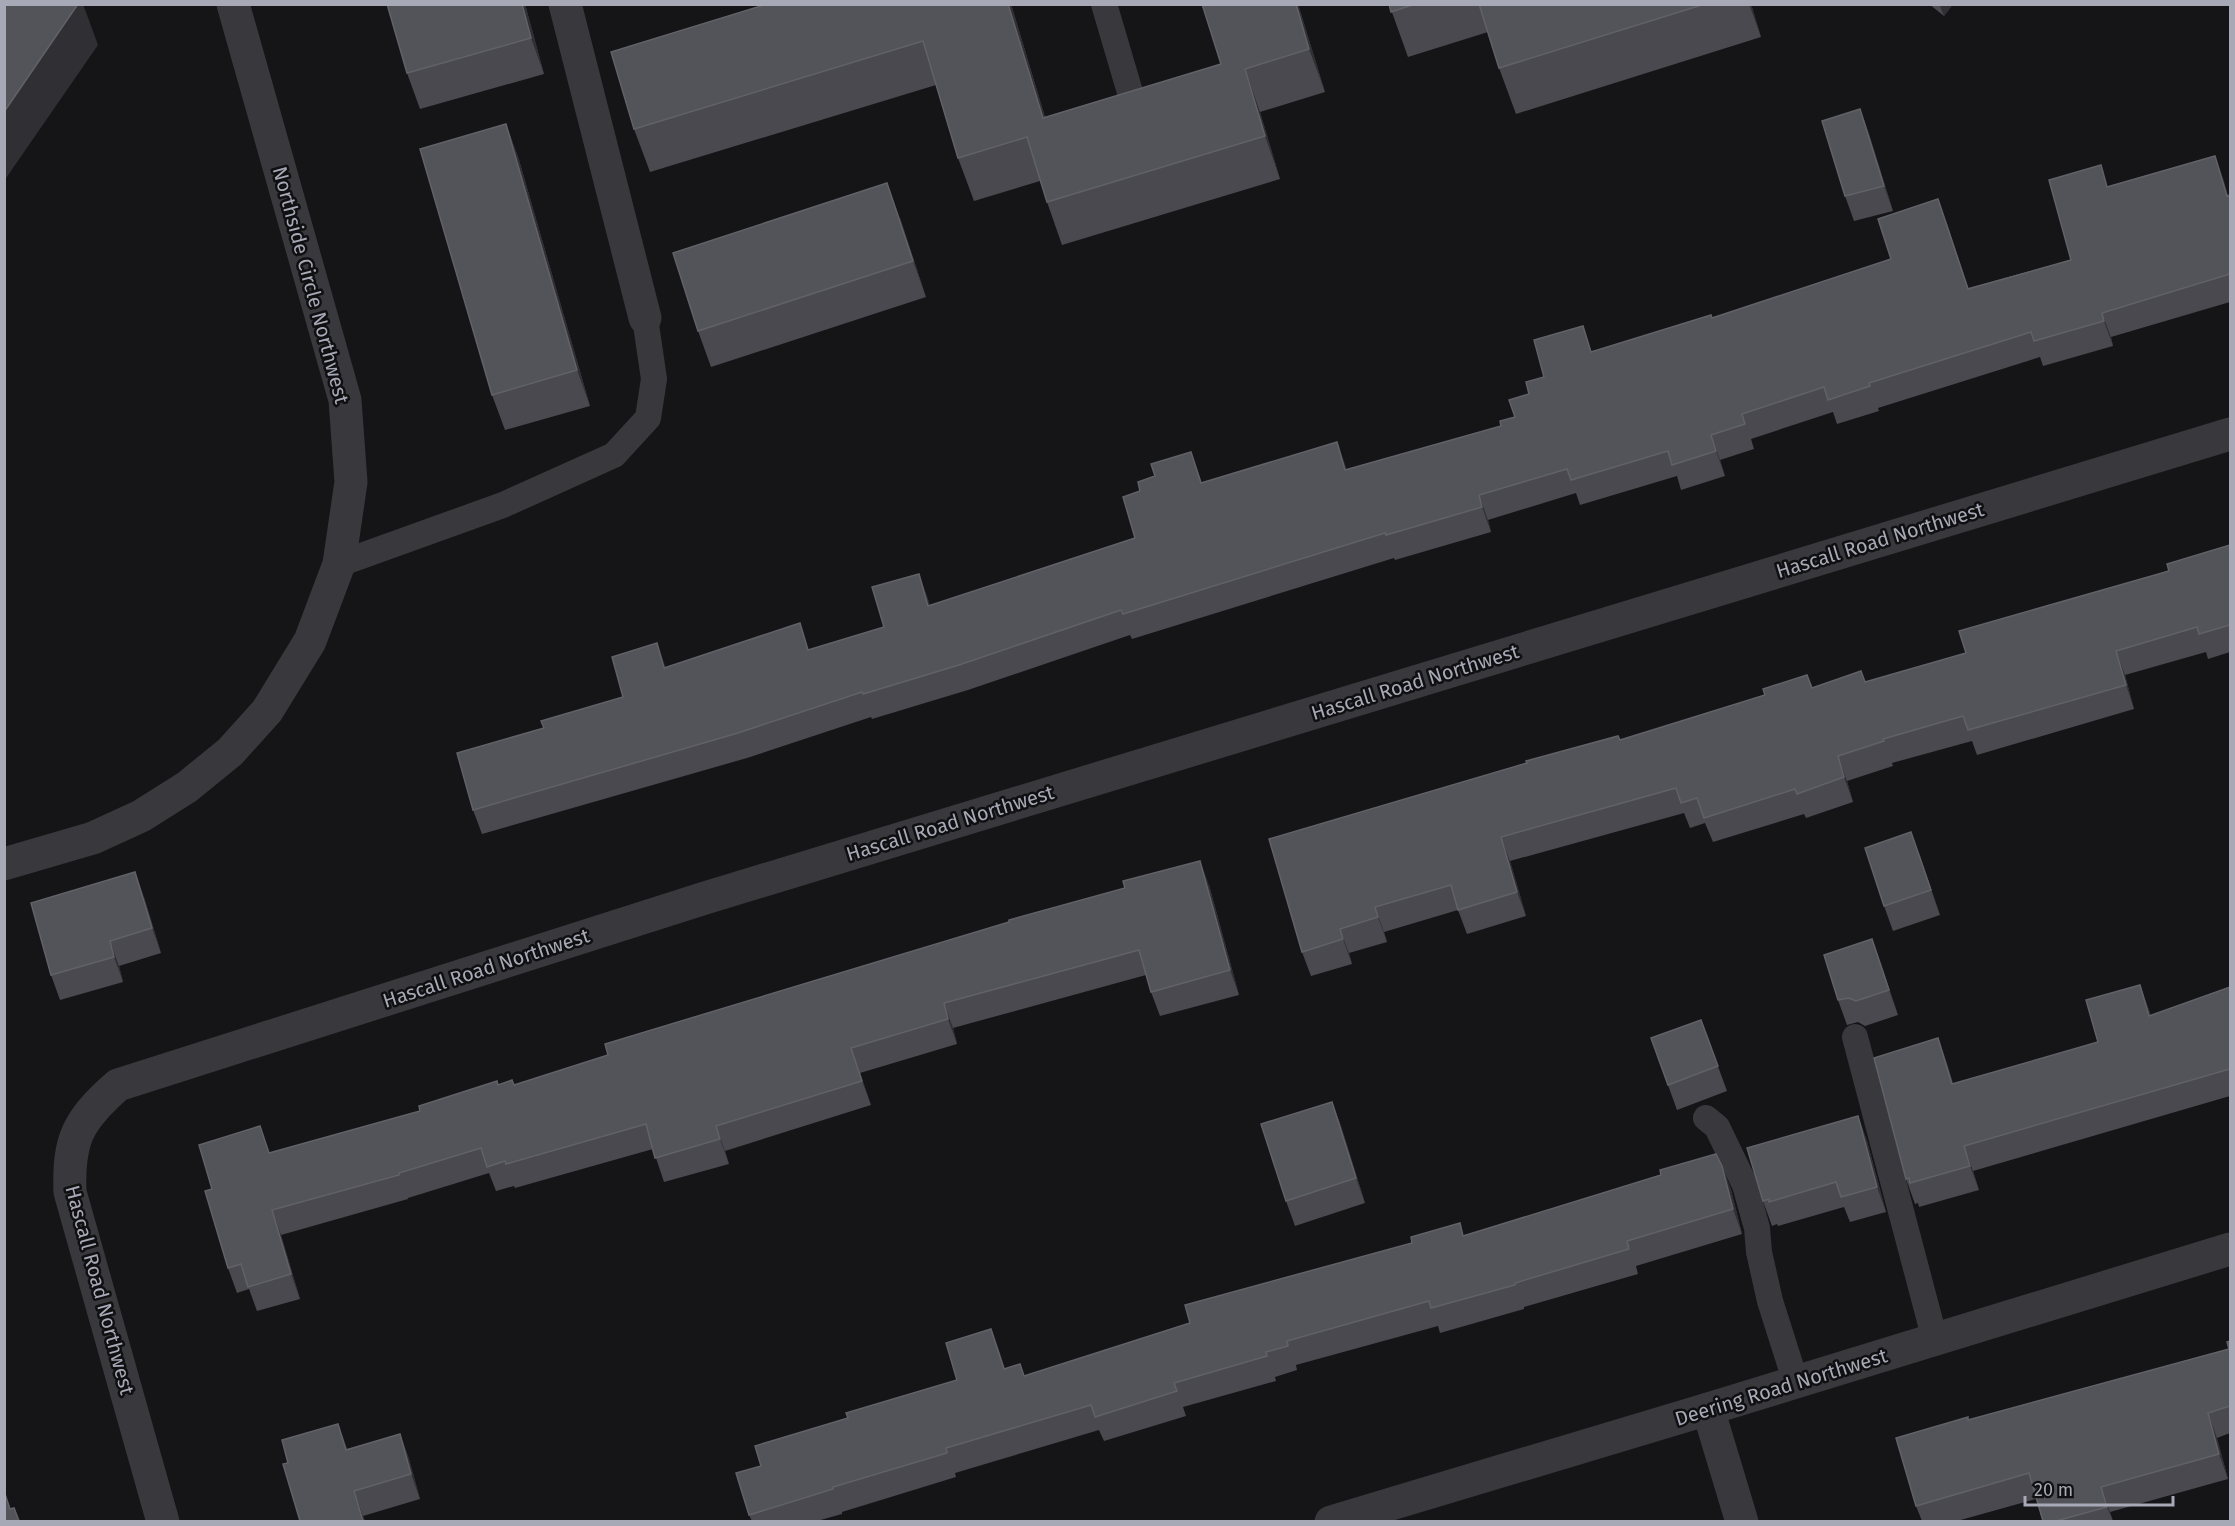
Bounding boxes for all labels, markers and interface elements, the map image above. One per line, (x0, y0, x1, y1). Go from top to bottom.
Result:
street label: Northside Circle Northwest (268, 164, 354, 407)
street label: Hascall Road Northwest (1773, 497, 1987, 583)
street label: Hascall Road Northwest (1308, 639, 1522, 725)
street label: Hascall Road Northwest (843, 780, 1057, 866)
street label: Hascall Road Northwest (380, 923, 593, 1013)
street label: Hascall Road Northwest (60, 1183, 140, 1398)
street label: Deering Road Northwest (1672, 1343, 1891, 1431)
scale bar (2025, 1469, 2174, 1507)
text: 20 m (2034, 1479, 2073, 1501)

